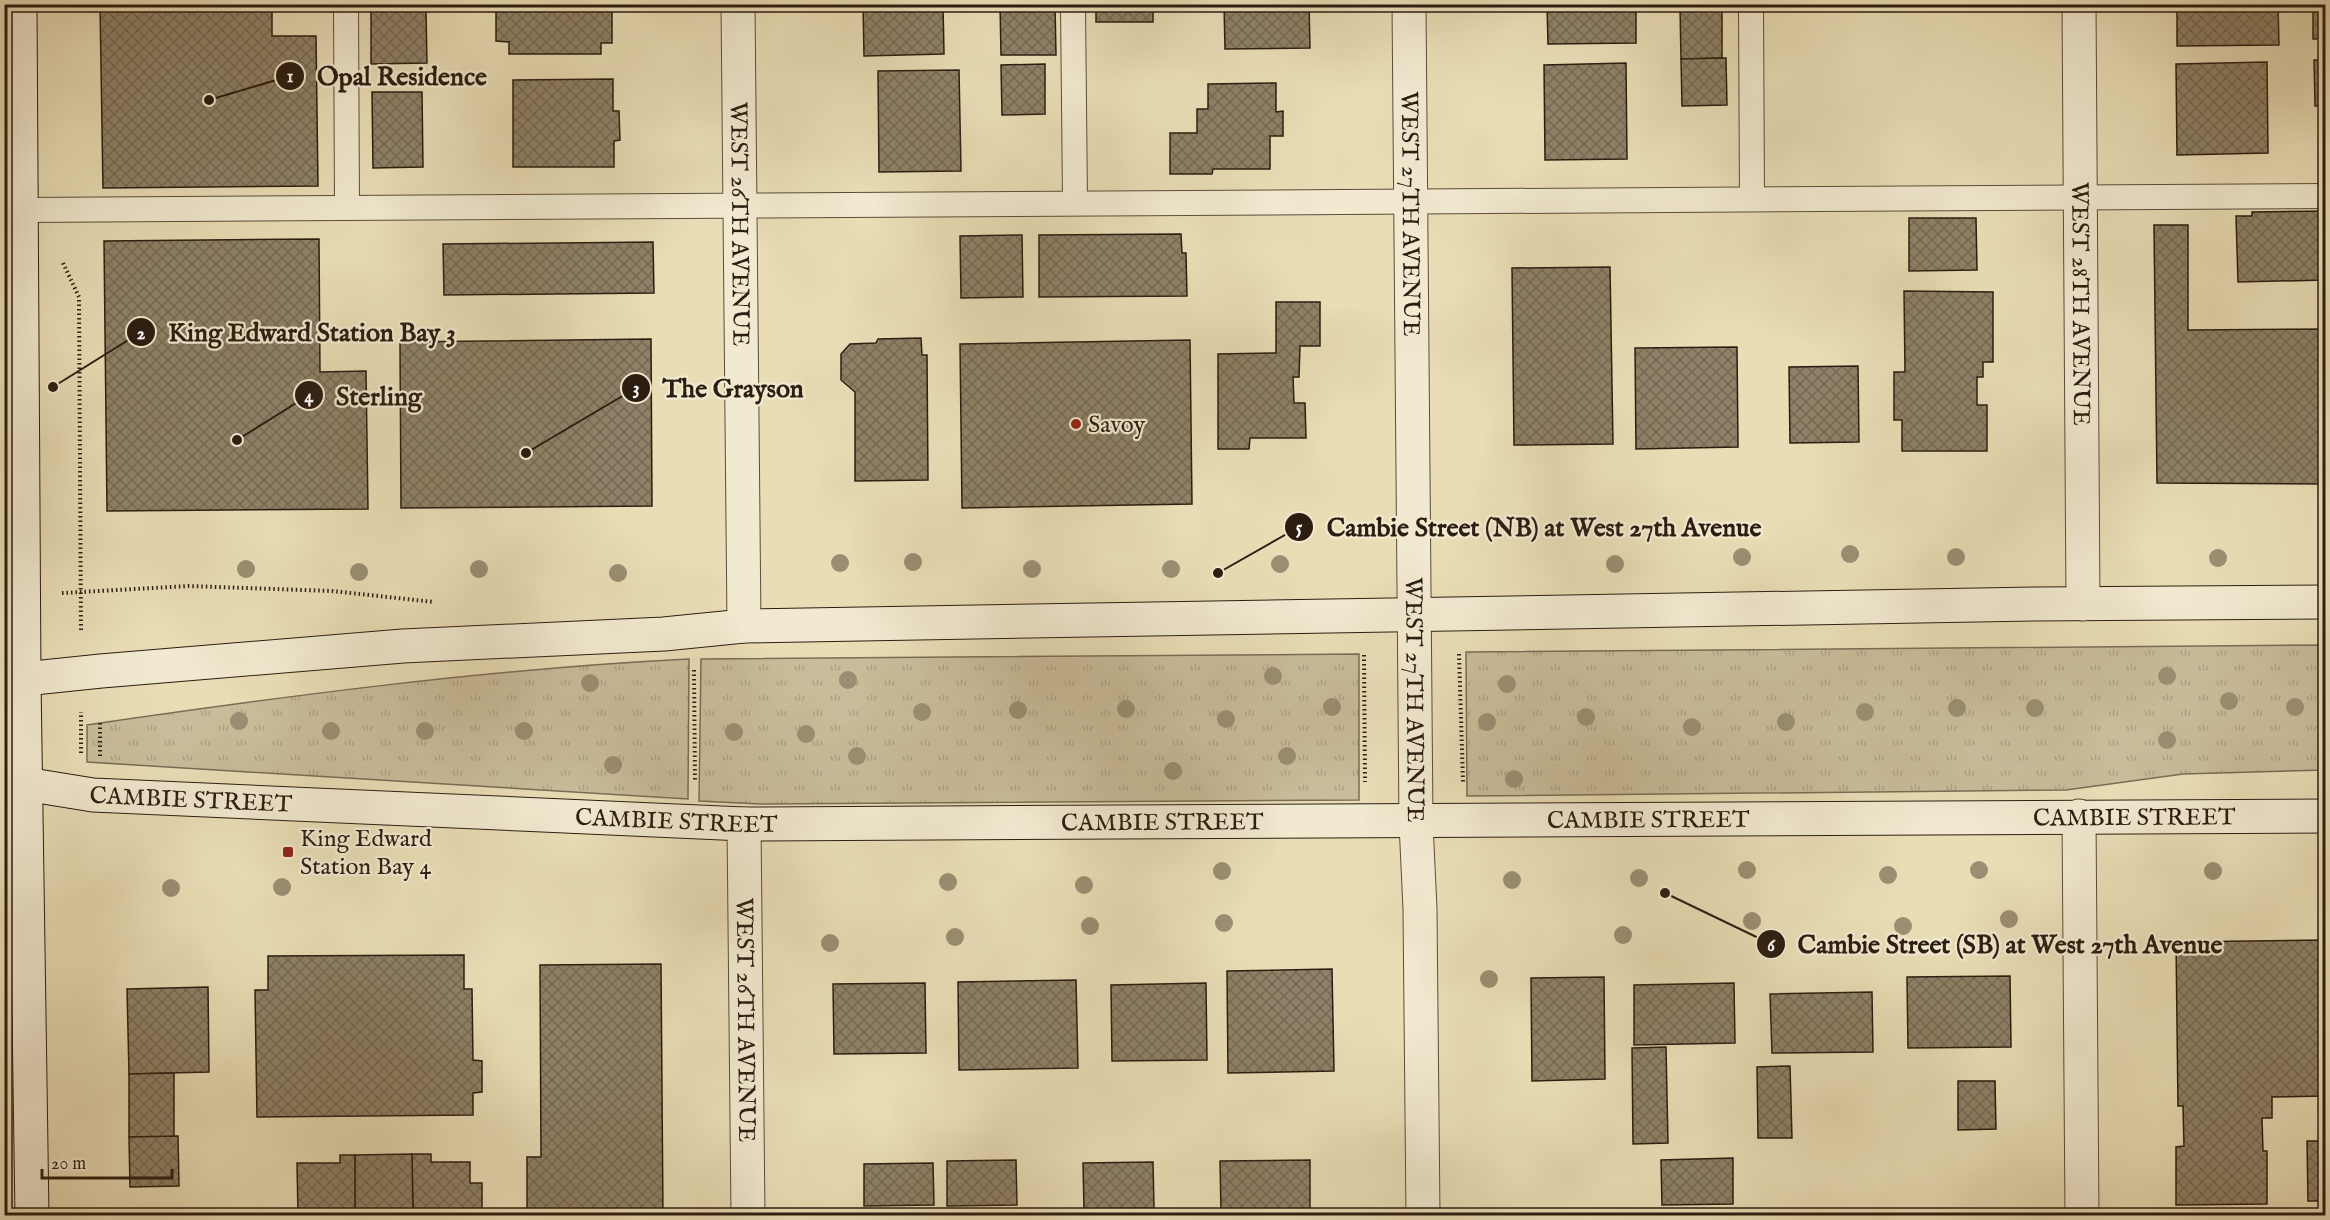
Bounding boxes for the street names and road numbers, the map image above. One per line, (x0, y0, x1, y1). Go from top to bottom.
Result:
street label: WEST 27TH AVENUE (1393, 91, 1426, 337)
street label: WEST 26TH AVENUE (722, 102, 755, 346)
street label: WEST 28TH AVENUE (2063, 182, 2096, 426)
street label: WEST 27TH AVENUE (1397, 577, 1430, 823)
street label: CAMBIE STREET (89, 781, 293, 821)
street label: CAMBIE STREET (574, 802, 778, 841)
street label: CAMBIE STREET (2033, 802, 2236, 834)
street label: CAMBIE STREET (1547, 805, 1750, 837)
street label: CAMBIE STREET (1061, 807, 1264, 839)
street label: WEST 26TH AVENUE (728, 898, 761, 1142)

